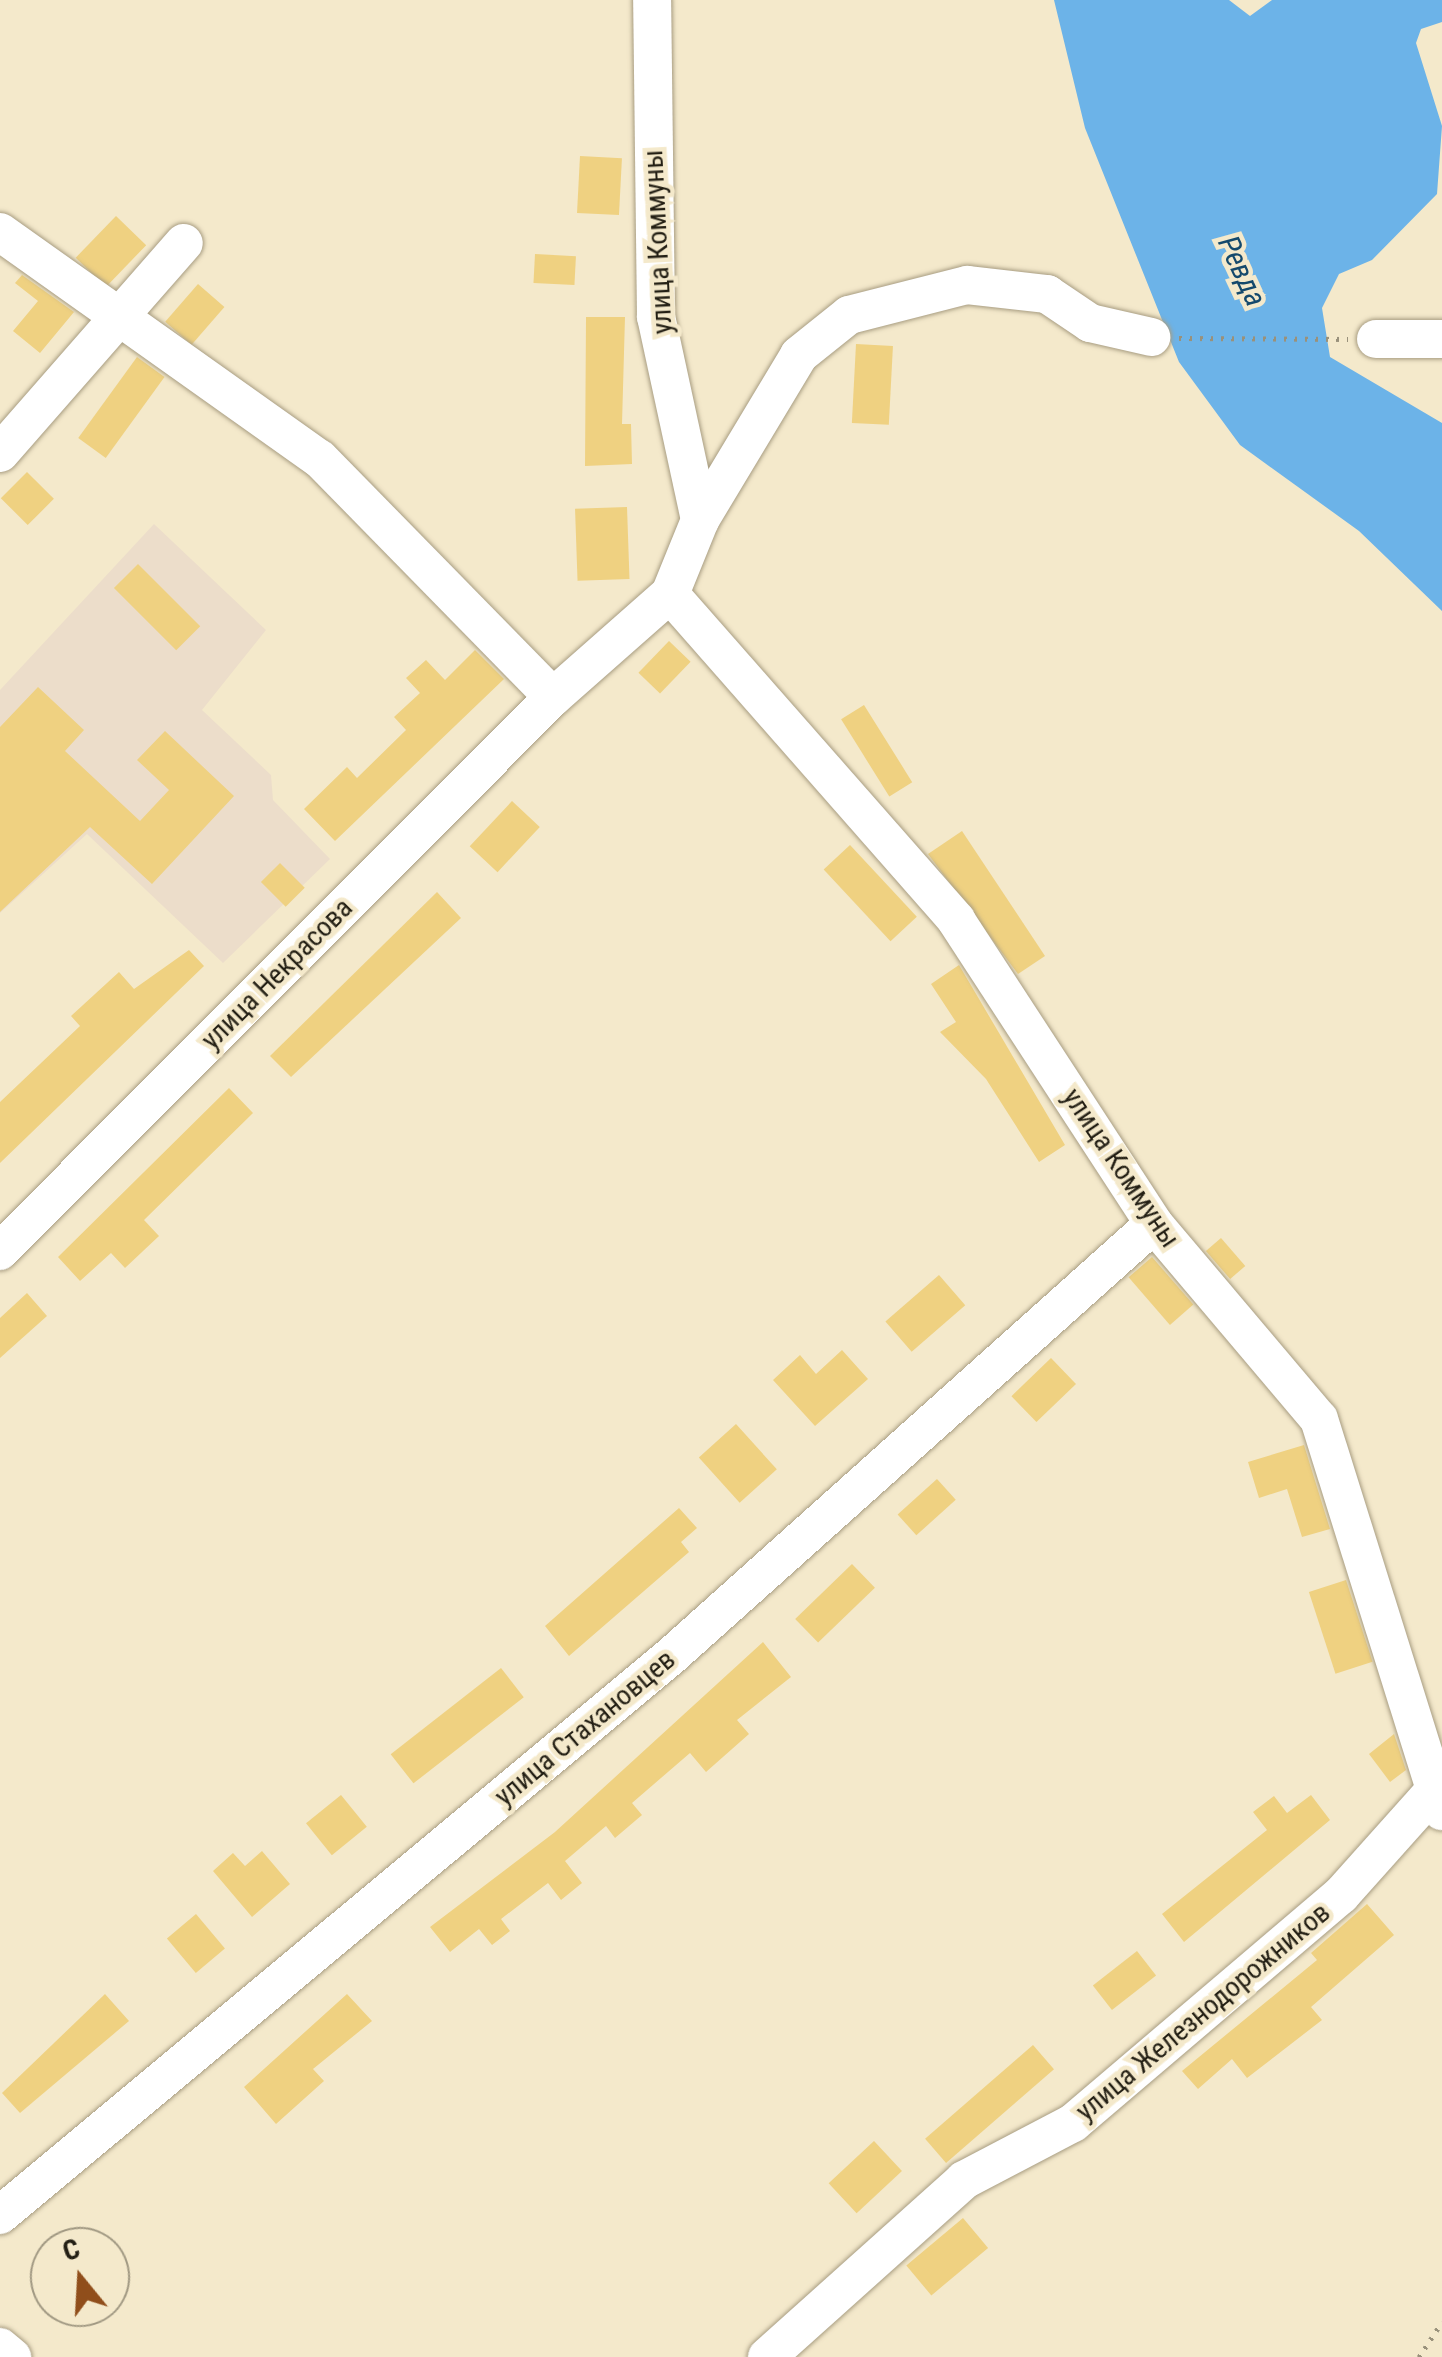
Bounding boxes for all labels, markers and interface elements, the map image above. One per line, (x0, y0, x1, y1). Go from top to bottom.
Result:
street label: улица Коммуны (636, 149, 680, 335)
water label: Ревда (1210, 230, 1274, 312)
street label: улица Некрасова (194, 891, 360, 1057)
street label: улица Коммуны (1055, 1082, 1187, 1254)
street label: улица Стахановцев (488, 1643, 682, 1813)
street label: улица Железнодорожников (1069, 1896, 1337, 2128)
north arrow (30, 2227, 130, 2327)
text: С (59, 2232, 84, 2268)

